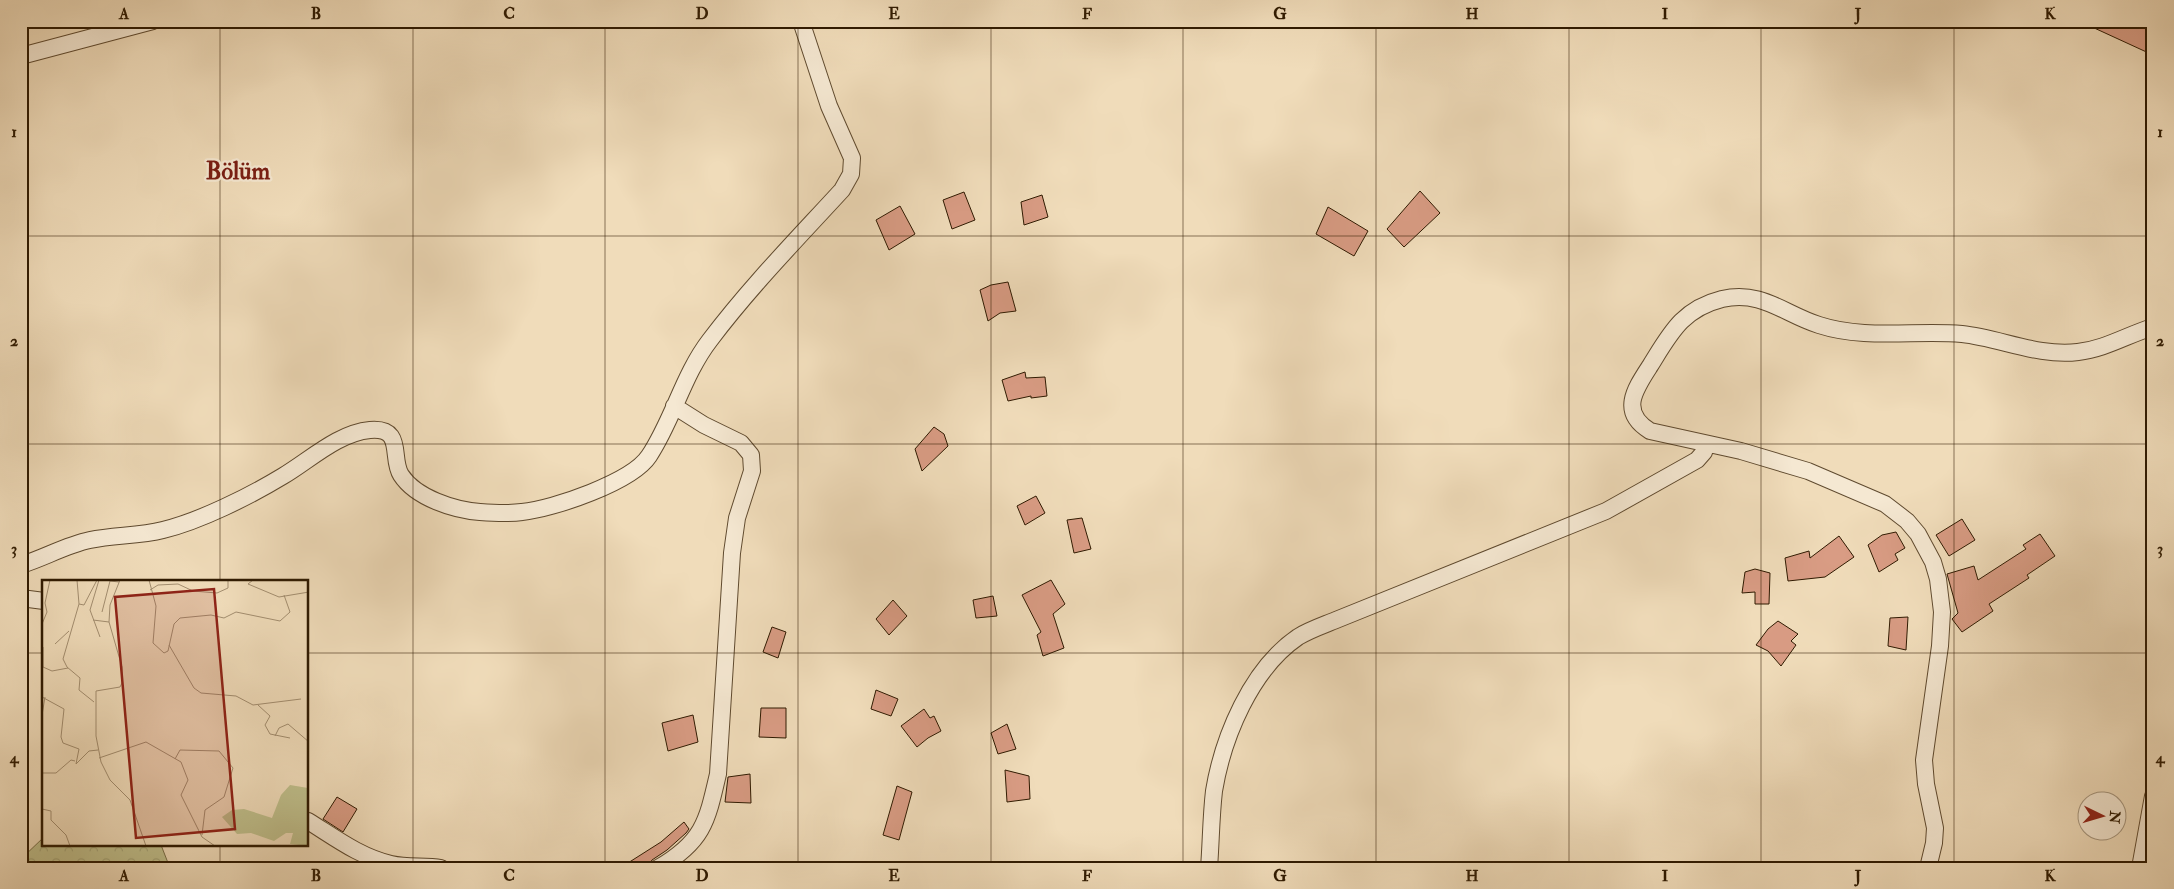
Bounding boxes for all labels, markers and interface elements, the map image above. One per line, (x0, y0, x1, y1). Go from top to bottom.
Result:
text: A (118, 4, 130, 24)
text: B (311, 4, 321, 24)
text: C (503, 4, 515, 24)
text: D (695, 4, 709, 24)
text: E (888, 4, 900, 24)
text: F (1082, 4, 1092, 24)
text: G (1273, 4, 1287, 24)
text: H (1465, 4, 1479, 24)
text: I (1662, 4, 1669, 24)
text: J (1854, 4, 1862, 25)
text: K (2044, 4, 2056, 24)
text: 1 (11, 122, 17, 142)
text: 1 (2157, 122, 2163, 142)
district label: Bölüm (206, 156, 271, 187)
text: 2 (10, 331, 18, 351)
text: 2 (2156, 331, 2164, 351)
text: 3 (11, 539, 17, 559)
text: 3 (2157, 539, 2163, 559)
inset map (42, 580, 309, 846)
text: 4 (9, 748, 20, 768)
text: 4 (2155, 748, 2166, 768)
north arrow (2076, 792, 2126, 842)
text: N (2105, 809, 2124, 825)
text: A (118, 866, 130, 886)
text: B (311, 866, 321, 886)
text: C (503, 866, 515, 886)
text: D (695, 866, 709, 886)
text: E (888, 866, 900, 886)
text: F (1082, 866, 1092, 886)
text: G (1273, 866, 1287, 886)
text: H (1465, 866, 1479, 886)
text: I (1662, 866, 1669, 886)
text: J (1854, 866, 1862, 887)
text: K (2044, 866, 2056, 886)

